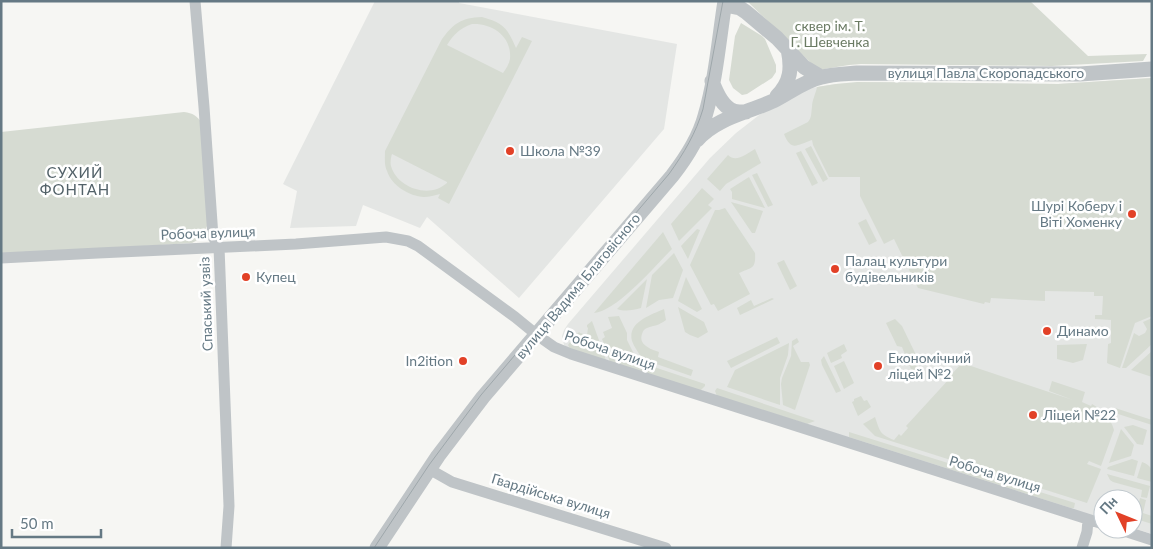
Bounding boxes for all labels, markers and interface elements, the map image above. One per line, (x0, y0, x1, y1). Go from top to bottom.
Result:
park label: сквер ім. Т. Г. Шевченка (791, 17, 869, 50)
street label: вулиця Павла Скоропадського (888, 64, 1084, 81)
place label: Школа №39 (520, 142, 601, 159)
marker: Школа №39 (504, 145, 516, 157)
district label: СУХИЙ ФОНТАН (40, 163, 110, 198)
place label: Шурі Коберу і Віті Хоменку (1031, 197, 1123, 230)
marker: Шурі Коберу і Віті Хоменку (1126, 208, 1138, 220)
street label: вулиця Вадима Благовісного (512, 209, 644, 362)
street label: Робоча вулиця (160, 222, 256, 243)
place label: Палац культури будівельників (845, 252, 947, 285)
street label: Спаський узвіз (195, 256, 216, 352)
marker: Палац культури будівельників (829, 263, 841, 275)
place label: Купец (256, 268, 296, 285)
marker: Купец (240, 271, 252, 283)
place label: Динамо (1057, 322, 1109, 339)
marker: Динамо (1041, 325, 1053, 337)
street label: Робоча вулиця (563, 326, 658, 373)
place label: Економічний ліцей №2 (888, 349, 971, 382)
place label: In2ition (406, 352, 453, 369)
marker: In2ition (457, 355, 469, 367)
marker: Економічний ліцей №2 (872, 360, 884, 372)
place label: Ліцей №22 (1042, 406, 1116, 423)
marker: Ліцей №22 (1027, 409, 1039, 421)
street label: Робоча вулиця (947, 452, 1043, 496)
street label: Гвардійська вулиця (490, 469, 613, 522)
north arrow (1093, 489, 1143, 539)
text: Пн (1096, 492, 1121, 517)
scale bar (12, 506, 101, 538)
text: 50 m (20, 514, 54, 532)

